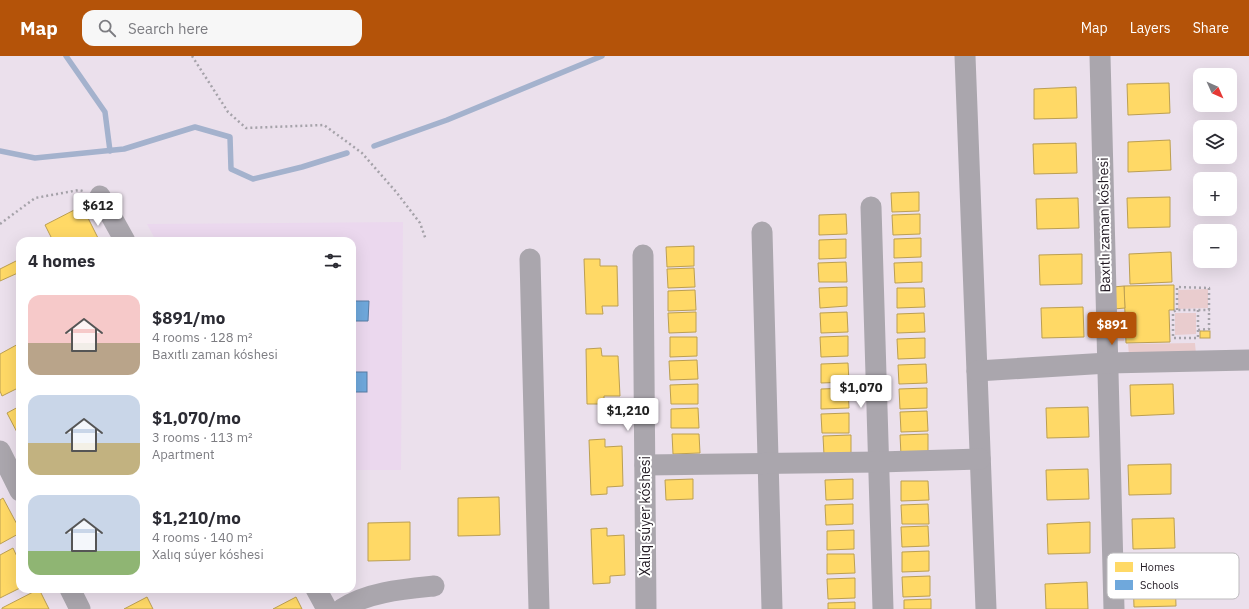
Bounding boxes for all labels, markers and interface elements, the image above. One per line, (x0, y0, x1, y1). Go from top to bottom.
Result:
search box (82, 10, 362, 46)
text: Map (20, 16, 58, 40)
icon: search (96, 17, 118, 39)
text: Search here (128, 19, 208, 38)
text: Map (1081, 19, 1108, 37)
text: Layers (1130, 19, 1171, 37)
text: Share (1193, 19, 1229, 37)
north arrow (1193, 68, 1237, 112)
map controls (1193, 68, 1237, 268)
button: layers (1193, 120, 1237, 164)
street label: Baxıtlı zaman kóshesi (1094, 157, 1114, 293)
button: + (1193, 172, 1237, 216)
pin: $612 (74, 193, 122, 227)
text: $612 (82, 197, 114, 214)
button: − (1193, 224, 1237, 268)
text: 4 homes (28, 250, 95, 272)
icon: filters (322, 250, 344, 272)
text: $891/mo (152, 307, 225, 329)
icon: home (60, 311, 108, 359)
pin: $891 (1088, 312, 1136, 346)
text: $891 (1096, 316, 1128, 333)
text: 4 rooms · 128 m² (152, 329, 253, 346)
text: Baxıtlı zaman kóshesi (152, 346, 278, 363)
pin: $1,070 (828, 375, 894, 409)
text: $1,070 (839, 379, 883, 396)
pin: $1,210 (595, 398, 661, 432)
text: $1,210 (606, 402, 650, 419)
text: $1,070/mo (152, 407, 241, 429)
icon: home (60, 411, 108, 459)
text: 3 rooms · 113 m² (152, 429, 253, 446)
text: Apartment (152, 446, 215, 463)
street label: Xalıq súyer kóshesi (636, 456, 654, 576)
text: $1,210/mo (152, 507, 241, 529)
icon: home (60, 511, 108, 559)
text: 4 rooms · 140 m² (152, 529, 253, 546)
text: Xalıq súyer kóshesi (152, 546, 264, 563)
legend (1107, 553, 1239, 599)
text: Homes (1140, 560, 1175, 574)
text: Schools (1140, 578, 1179, 592)

